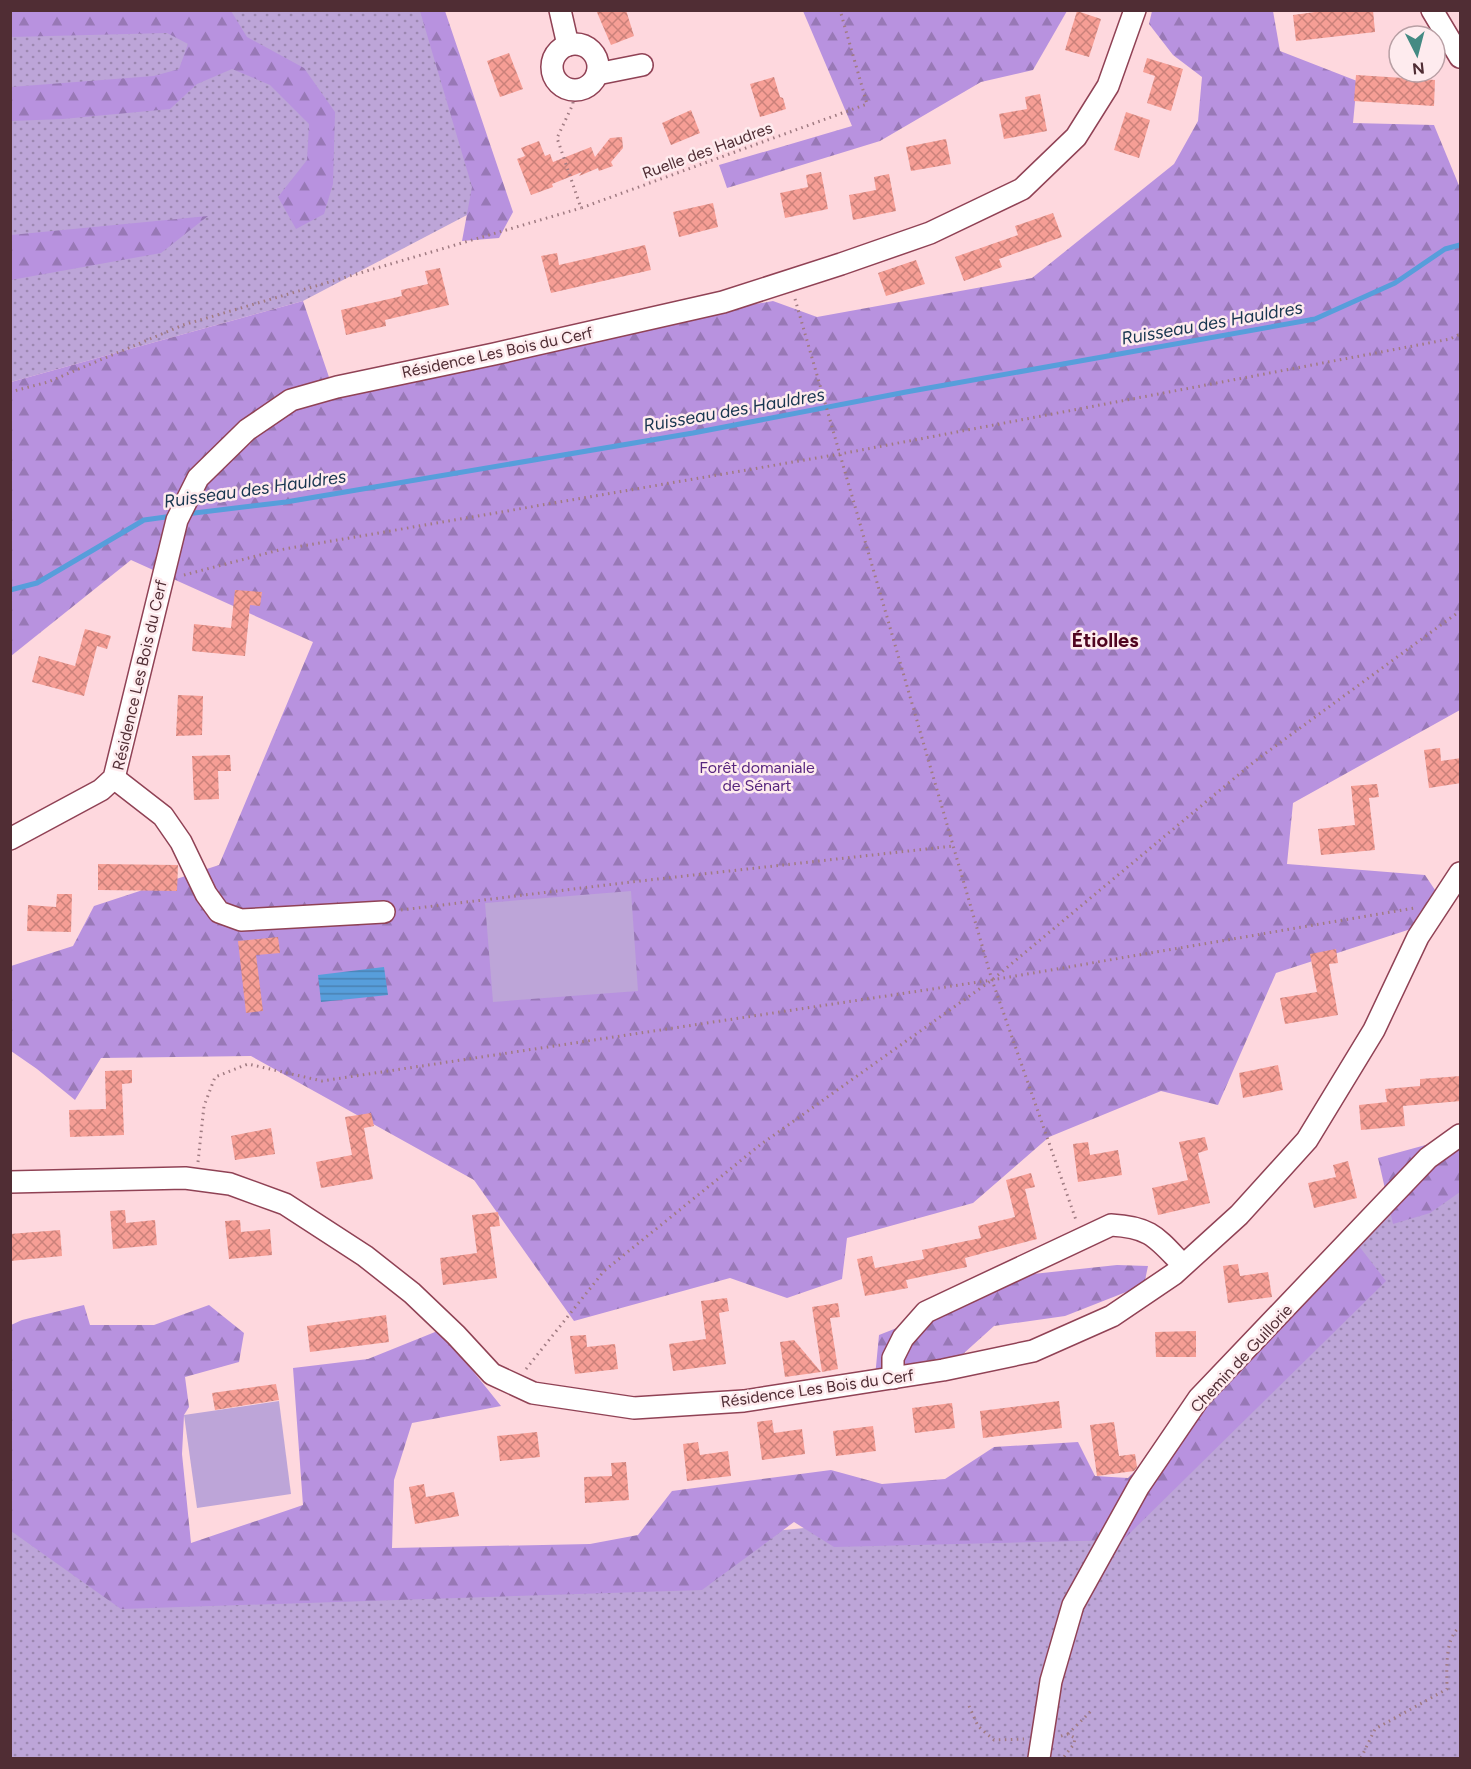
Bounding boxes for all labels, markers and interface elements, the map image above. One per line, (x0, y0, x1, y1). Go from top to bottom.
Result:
north arrow (1387, 24, 1447, 84)
text: N (1411, 58, 1426, 79)
street label: Ruelle des Haudres (640, 118, 775, 183)
water label: Ruisseau des Hauldres (1120, 296, 1305, 350)
street label: Résidence Les Bois du Cerf (400, 323, 594, 382)
water label: Ruisseau des Hauldres (642, 383, 827, 437)
water label: Ruisseau des Hauldres (162, 465, 348, 513)
street label: Résidence Les Bois du Cerf (108, 578, 171, 772)
district label: Étiolles (1072, 628, 1138, 652)
park label: Forêt domaniale de Sénart (699, 758, 815, 795)
street label: Chemin de Guillorie (1187, 1300, 1296, 1416)
street label: Résidence Les Bois du Cerf (719, 1366, 915, 1411)

